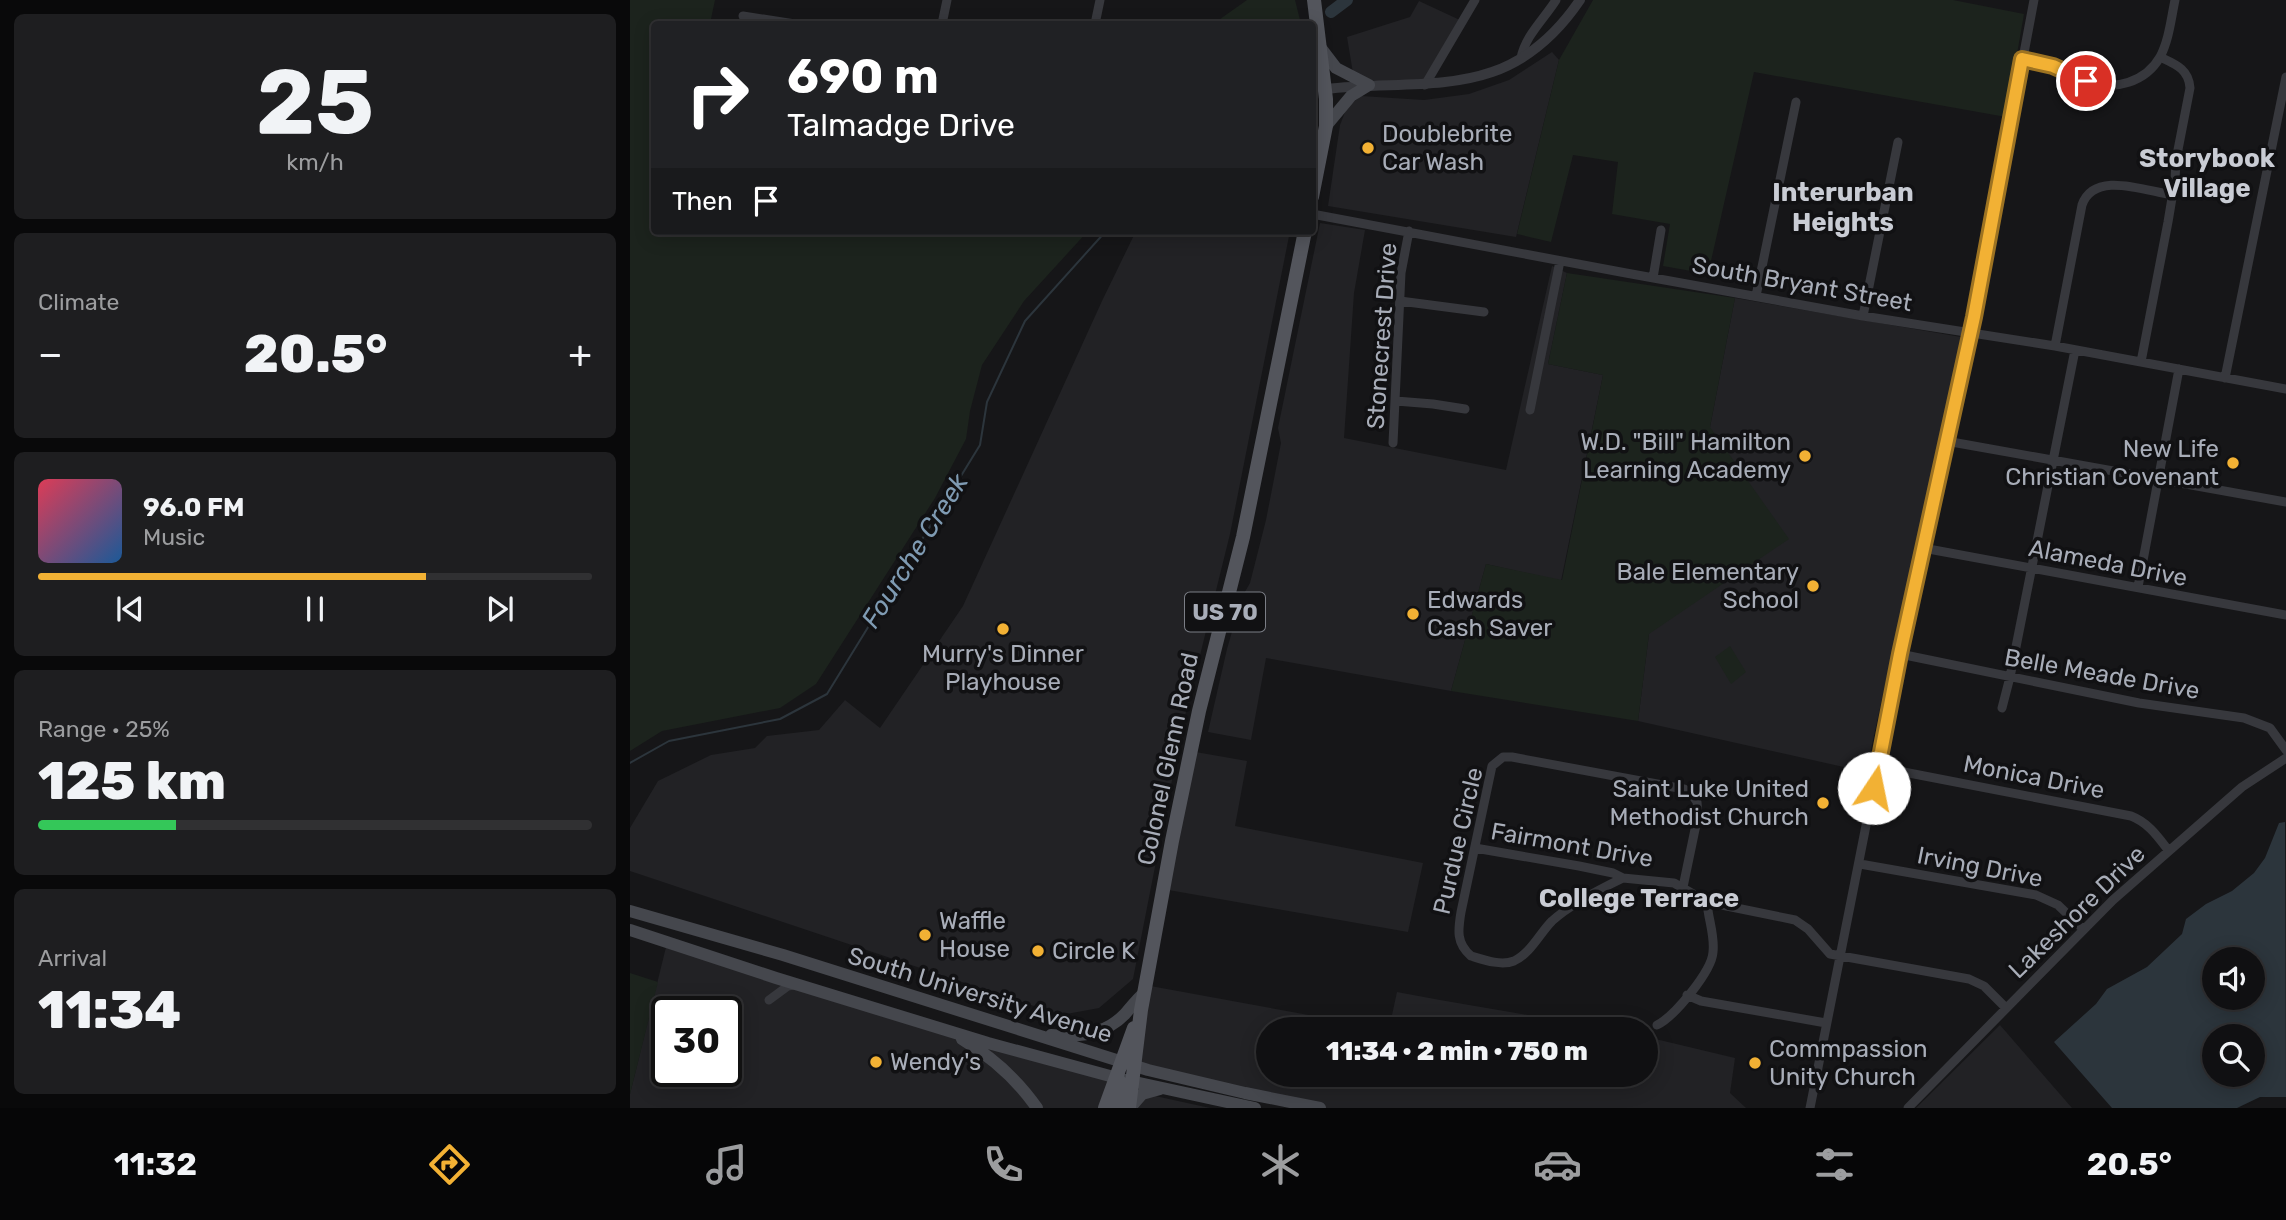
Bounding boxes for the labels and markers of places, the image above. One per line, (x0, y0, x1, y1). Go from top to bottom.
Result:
pin (2056, 51, 2116, 111)
place label: Doublebrite Car Wash (1382, 120, 1512, 176)
marker: Doublebrite Car Wash (1360, 140, 1376, 156)
place label: W.D. "Bill" Hamilton Learning Academy (1580, 428, 1791, 484)
place label: New Life Christian Covenant (2005, 435, 2219, 491)
marker: W.D. "Bill" Hamilton Learning Academy (1797, 448, 1813, 464)
marker: New Life Christian Covenant (2225, 455, 2241, 471)
place label: Bale Elementary School (1617, 558, 1799, 614)
marker: Bale Elementary School (1805, 578, 1821, 594)
place label: Edwards Cash Saver (1427, 586, 1552, 642)
marker: Edwards Cash Saver (1405, 606, 1421, 622)
marker: Murry's Dinner Playhouse (995, 621, 1011, 637)
place label: Murry's Dinner Playhouse (922, 640, 1084, 696)
place label: Saint Luke United Methodist Church (1609, 775, 1809, 831)
marker: Saint Luke United Methodist Church (1815, 795, 1831, 811)
place label: Waffle House (939, 907, 1010, 963)
marker: Waffle House (917, 927, 933, 943)
place label: Circle K (1052, 937, 1136, 965)
marker: Circle K (1030, 943, 1046, 959)
place label: Commpassion Unity Church (1769, 1035, 1928, 1091)
place label: Wendy's (890, 1048, 981, 1076)
marker: Wendy's (868, 1054, 884, 1070)
marker: Commpassion Unity Church (1747, 1055, 1763, 1071)

